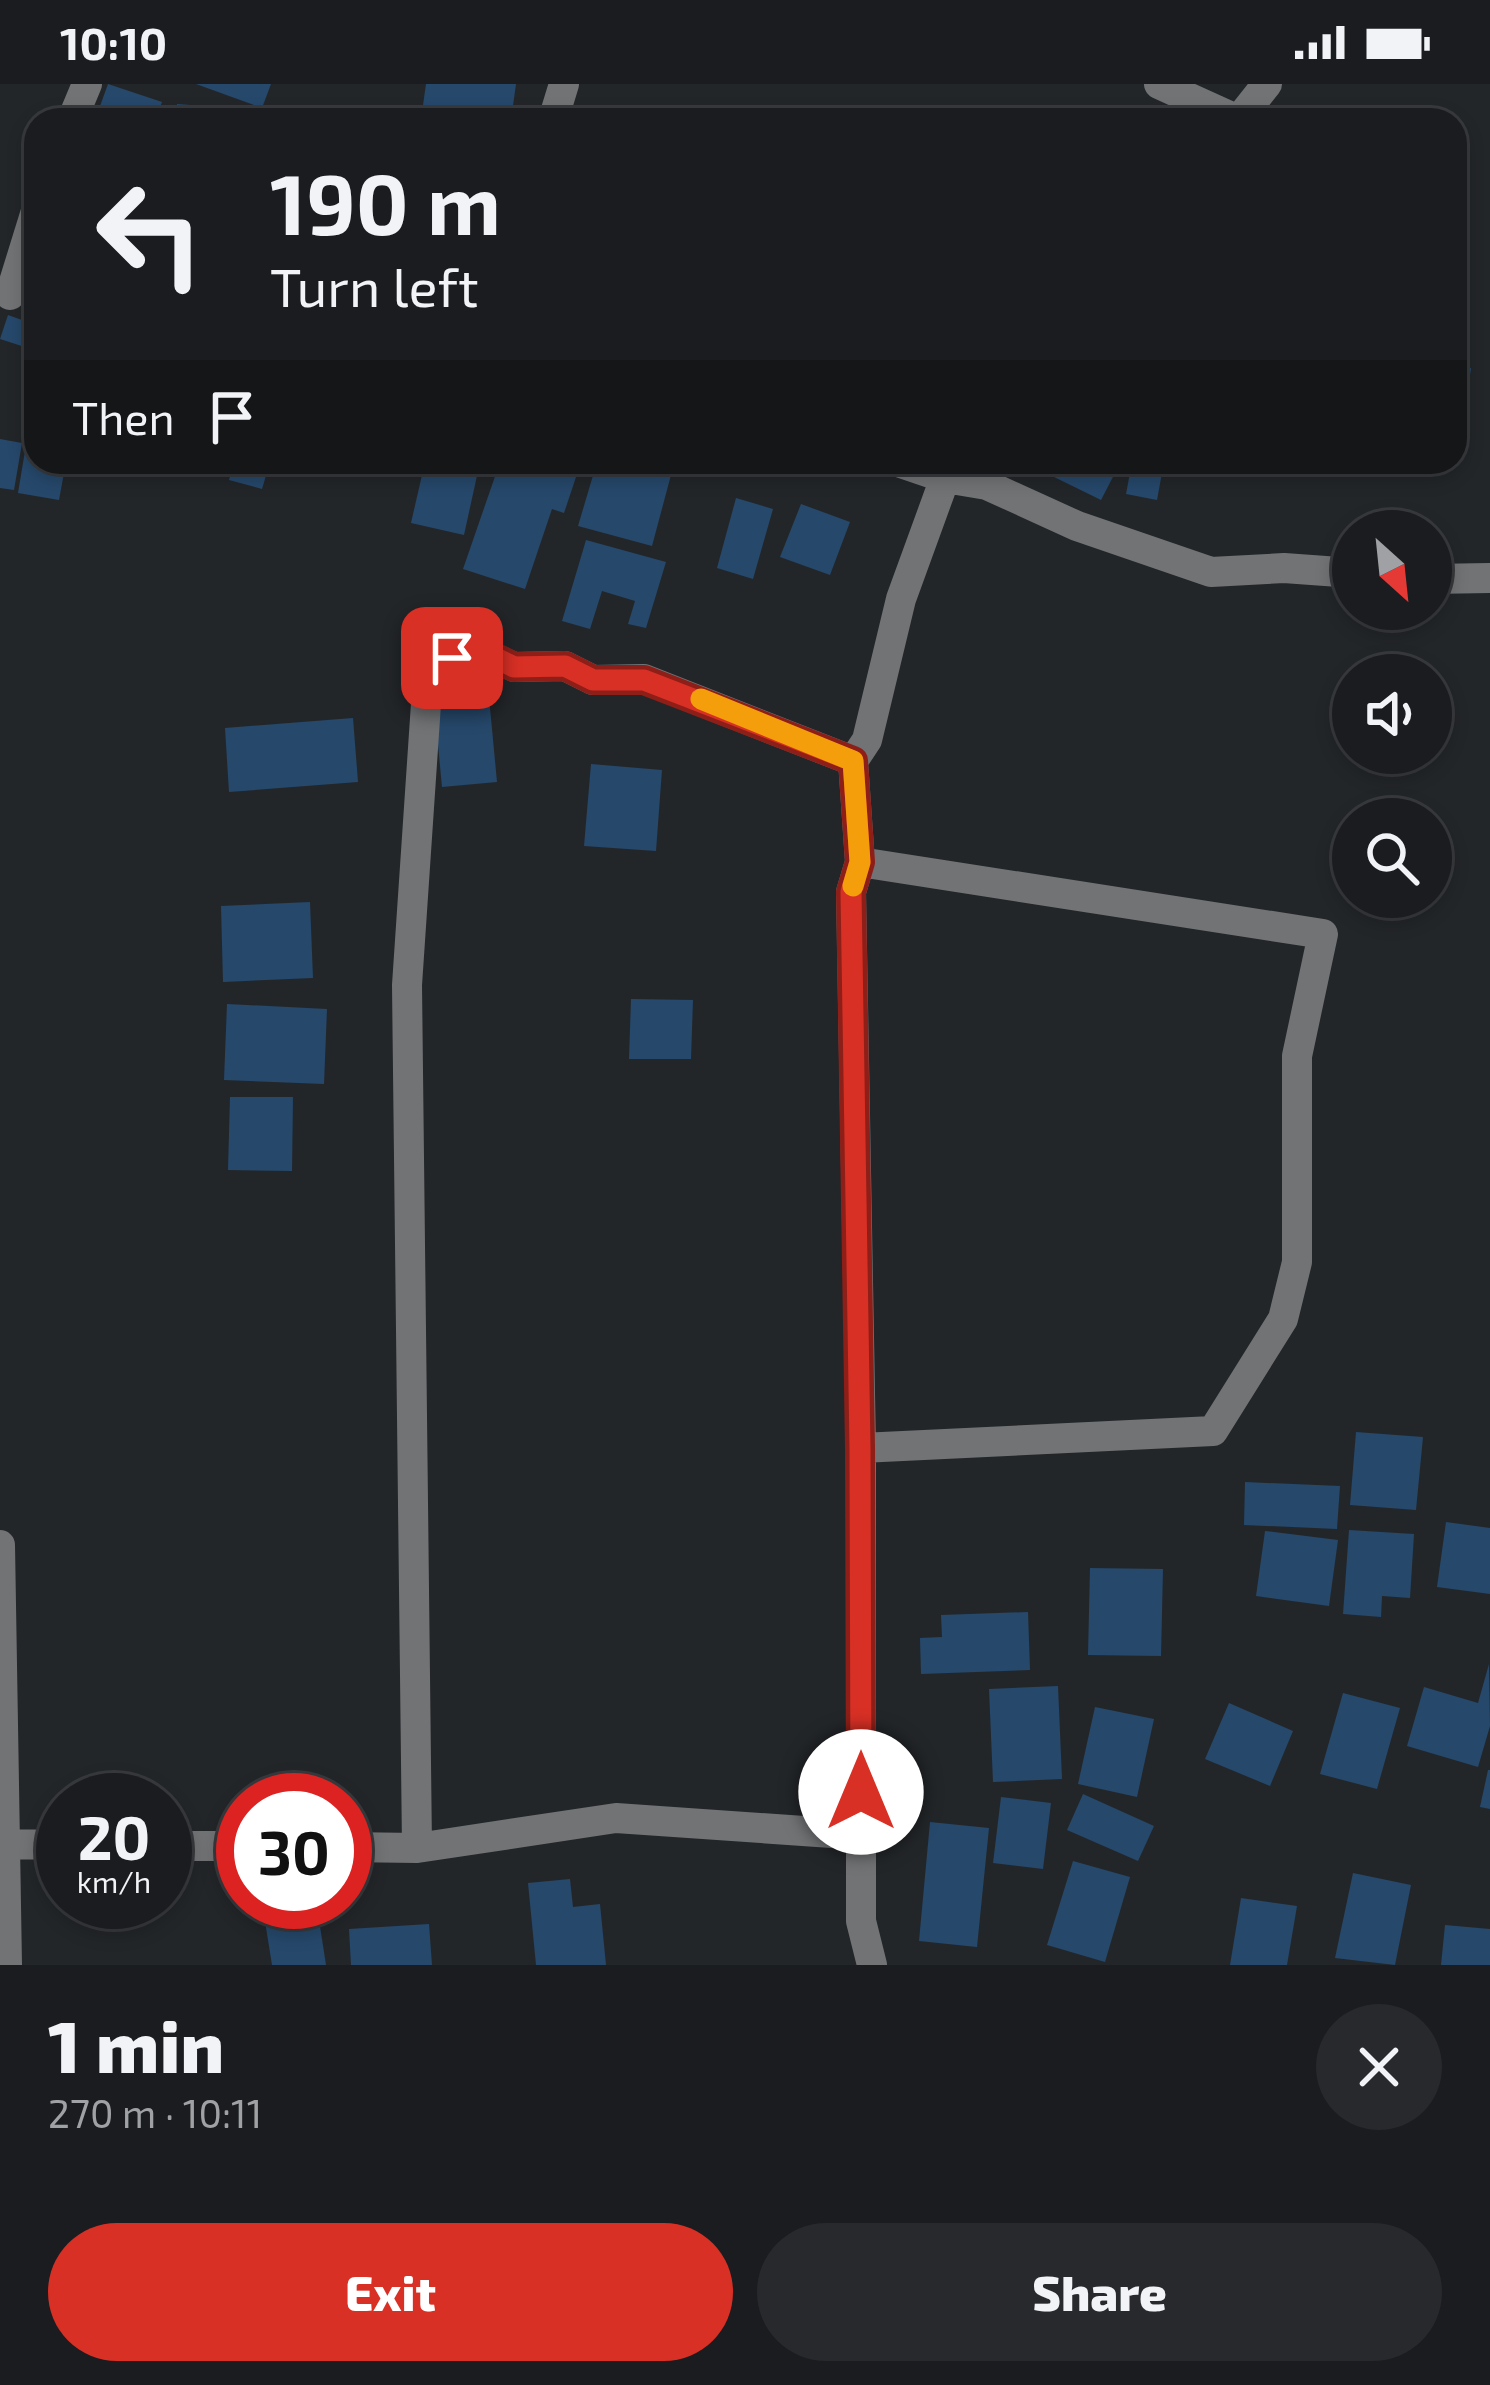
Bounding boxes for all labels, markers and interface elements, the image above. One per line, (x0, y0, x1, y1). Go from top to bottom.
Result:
text: 10:10 (60, 15, 167, 69)
text: 190 m (270, 151, 501, 252)
icon: left (72, 156, 228, 312)
text: Turn left (270, 253, 479, 318)
icon: arrive (199, 384, 265, 450)
text: Then (72, 390, 175, 444)
north arrow (1332, 510, 1452, 630)
map controls (1332, 510, 1452, 918)
pin (401, 607, 503, 709)
icon: arrive (419, 625, 485, 691)
button: sound (1332, 654, 1452, 774)
button: search (1332, 798, 1452, 918)
position arrow (798, 1729, 924, 1855)
speed limit sign: 30 (216, 1773, 372, 1929)
text: 20 (78, 1800, 150, 1872)
text: km/h (77, 1863, 151, 1899)
text: 1 min (48, 2001, 224, 2087)
button: close (1316, 2004, 1442, 2130)
text: 270 m · 10:11 (48, 2089, 262, 2136)
button: Exit (48, 2223, 733, 2361)
button: Share (757, 2223, 1442, 2361)

